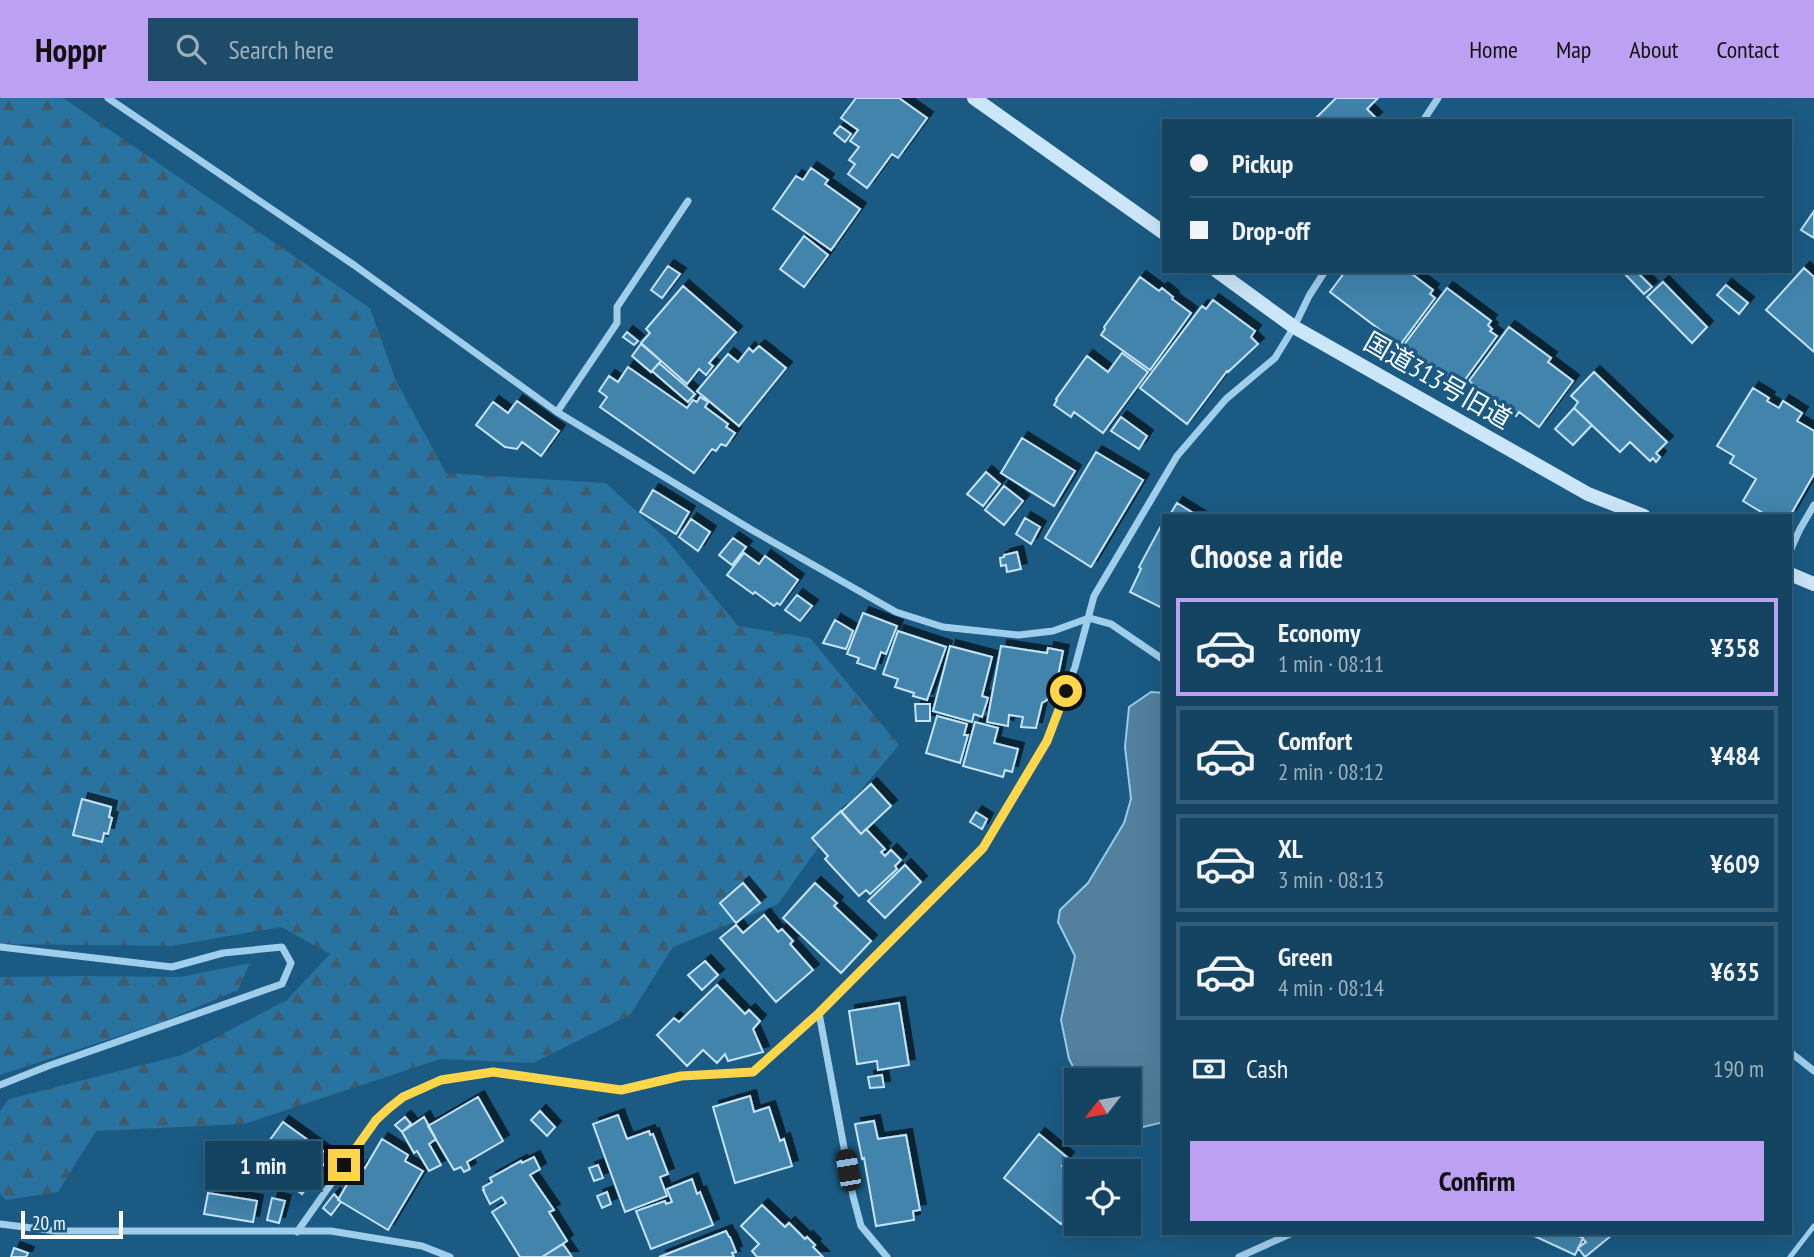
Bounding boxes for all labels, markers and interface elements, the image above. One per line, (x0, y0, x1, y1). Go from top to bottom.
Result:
search box (148, 18, 638, 81)
text: Hoppr (35, 28, 106, 71)
icon: search (172, 30, 210, 68)
text: Search here (228, 33, 334, 66)
text: Home (1469, 34, 1518, 65)
text: Map (1556, 34, 1591, 65)
text: About (1629, 34, 1678, 65)
text: Contact (1716, 34, 1779, 65)
text: Pickup (1232, 147, 1293, 180)
text: Drop-off (1232, 214, 1310, 247)
street label: 国道313号旧道 (1358, 324, 1518, 436)
text: Choose a ride (1190, 535, 1343, 577)
icon: car (1194, 616, 1257, 679)
text: Economy (1278, 616, 1360, 649)
text: ¥358 (1710, 631, 1760, 664)
text: 1 min · 08:11 (1278, 649, 1384, 678)
route start (1050, 675, 1082, 707)
icon: car (1194, 724, 1257, 787)
text: Comfort (1278, 724, 1352, 757)
text: ¥484 (1710, 739, 1760, 772)
text: 2 min · 08:12 (1278, 757, 1384, 786)
icon: car (1194, 832, 1257, 895)
text: XL (1278, 832, 1303, 865)
text: ¥609 (1710, 847, 1760, 880)
text: 3 min · 08:13 (1278, 865, 1384, 894)
icon: car (1194, 940, 1257, 1003)
text: Green (1278, 940, 1333, 973)
text: ¥635 (1710, 955, 1760, 988)
text: 4 min · 08:14 (1278, 973, 1384, 1002)
icon: cash (1190, 1050, 1228, 1088)
text: Cash (1246, 1052, 1288, 1085)
text: 190 m (1713, 1054, 1764, 1083)
north arrow (1064, 1068, 1141, 1144)
map controls (1064, 1068, 1141, 1236)
callout: 1 min (204, 1140, 320, 1190)
button: Confirm (1190, 1141, 1764, 1221)
car (835, 1147, 862, 1193)
route end (328, 1149, 360, 1181)
text: 1 min (240, 1151, 286, 1180)
button: locate (1064, 1159, 1141, 1236)
scale bar (21, 1208, 122, 1240)
text: 20 m (32, 1211, 66, 1235)

